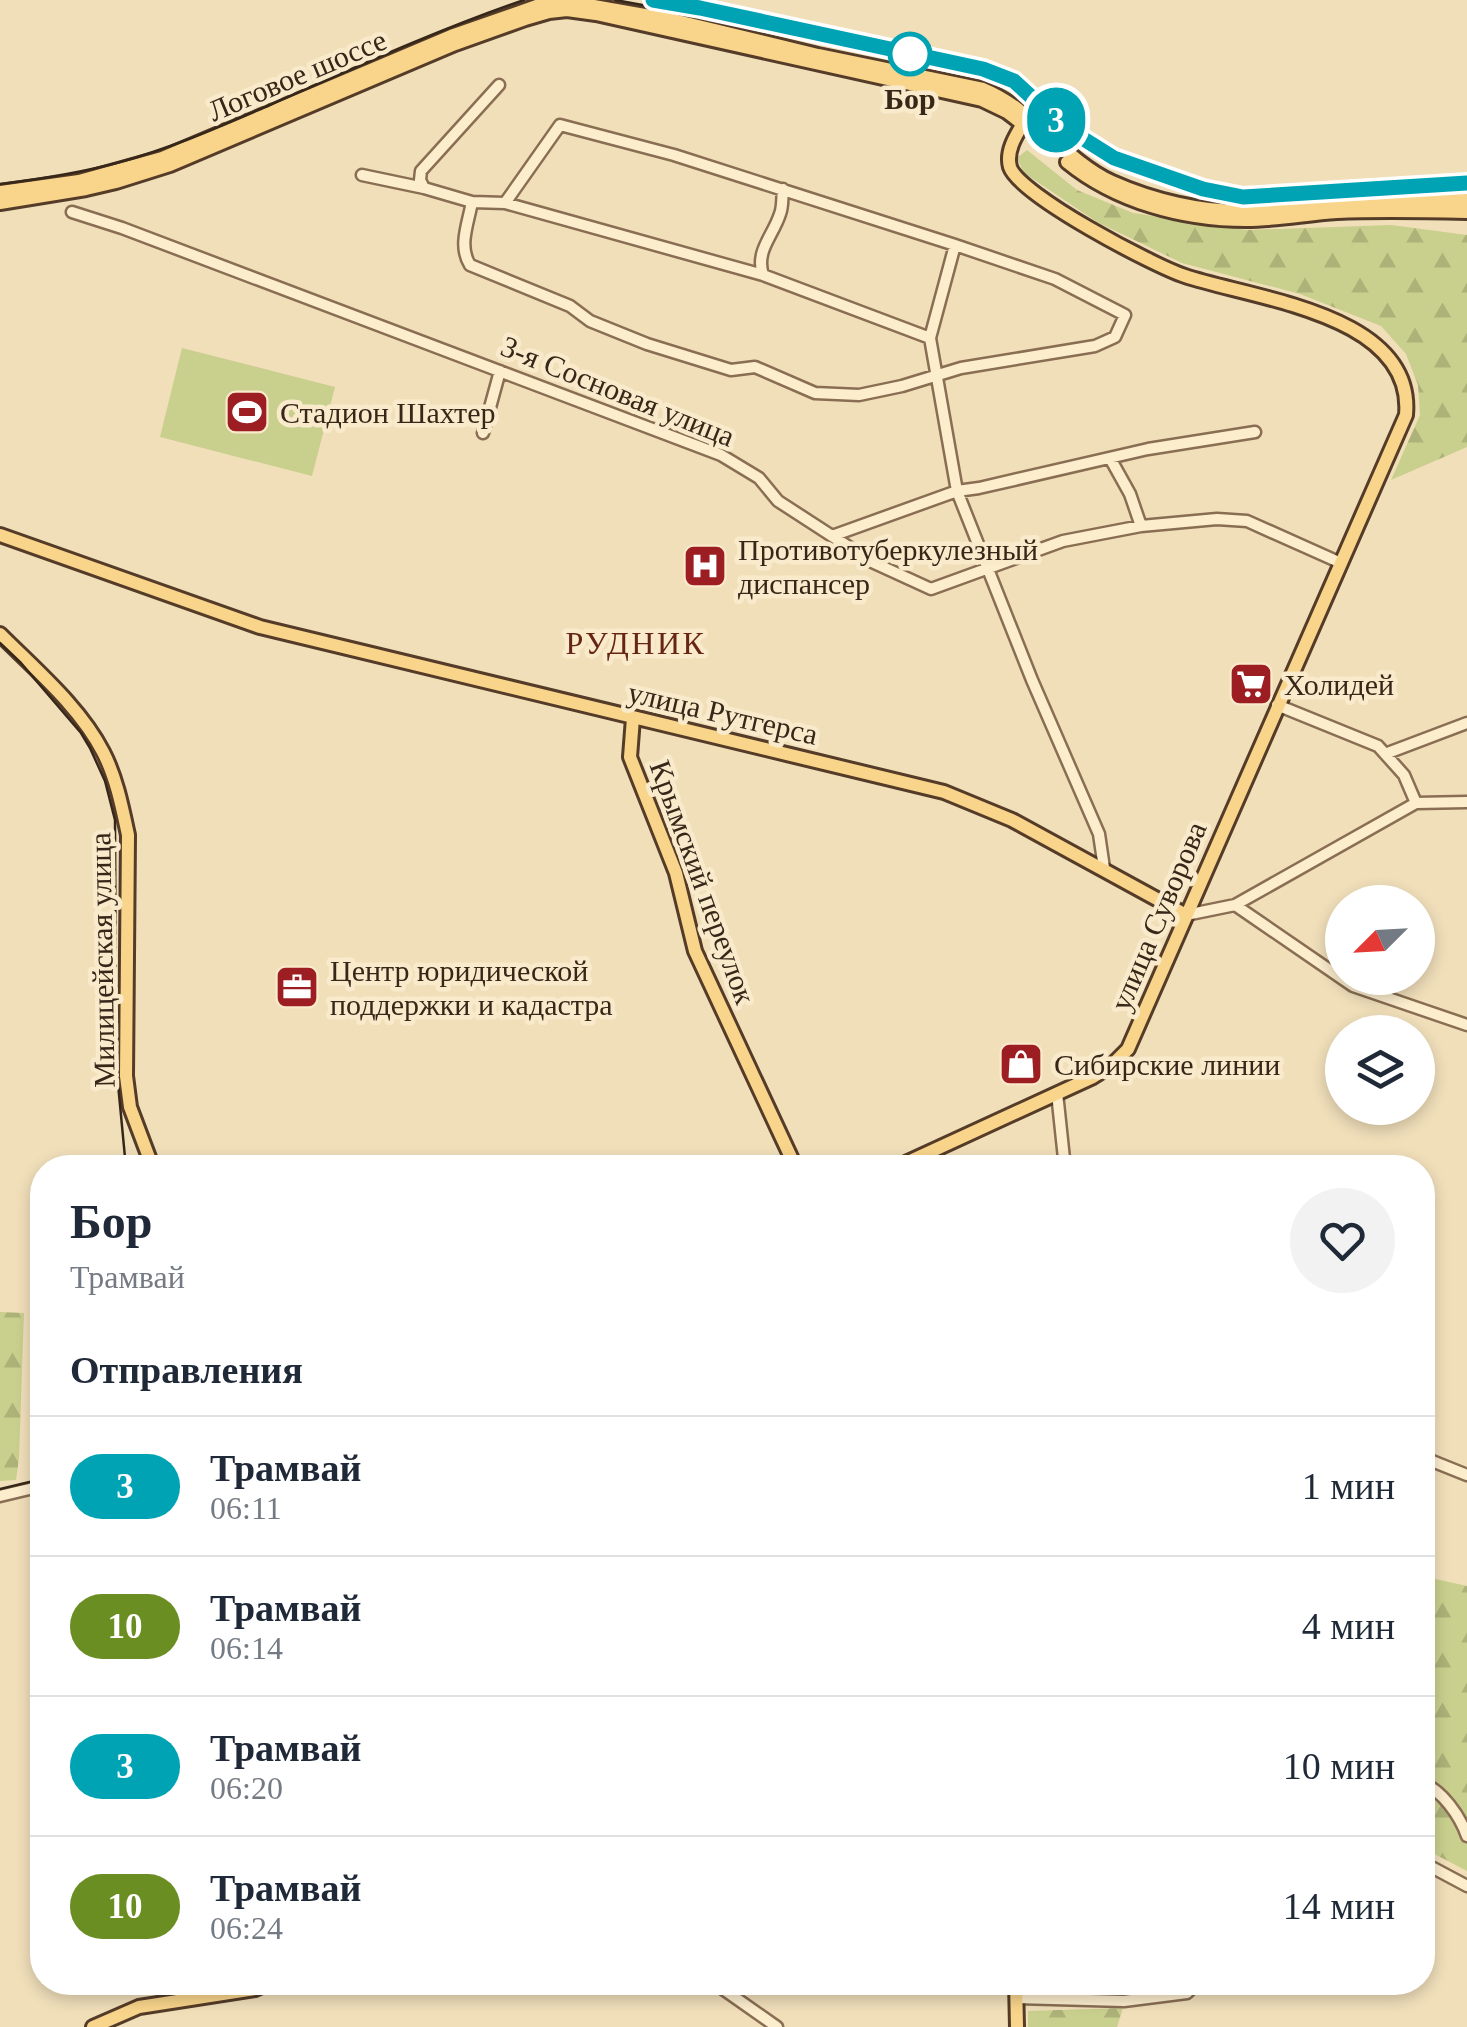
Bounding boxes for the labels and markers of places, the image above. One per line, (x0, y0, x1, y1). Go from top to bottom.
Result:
marker: Бор (889, 33, 931, 75)
place label: Бор (884, 82, 936, 115)
sports icon: Стадион Шахтер (224, 389, 270, 435)
place label: Стадион Шахтер (280, 396, 496, 429)
place label: Противотуберкулезный диспансер (738, 533, 1038, 600)
hospital icon: Противотуберкулезный диспансер (682, 543, 728, 589)
supermarket icon: Холидей (1228, 661, 1274, 707)
place label: Холидей (1284, 668, 1394, 701)
place label: Центр юридической поддержки и кадастра (330, 954, 613, 1021)
office icon: Центр юридической поддержки и кадастра (274, 964, 320, 1010)
shop icon: Сибирские линии (998, 1041, 1044, 1087)
place label: Сибирские линии (1054, 1048, 1280, 1081)

